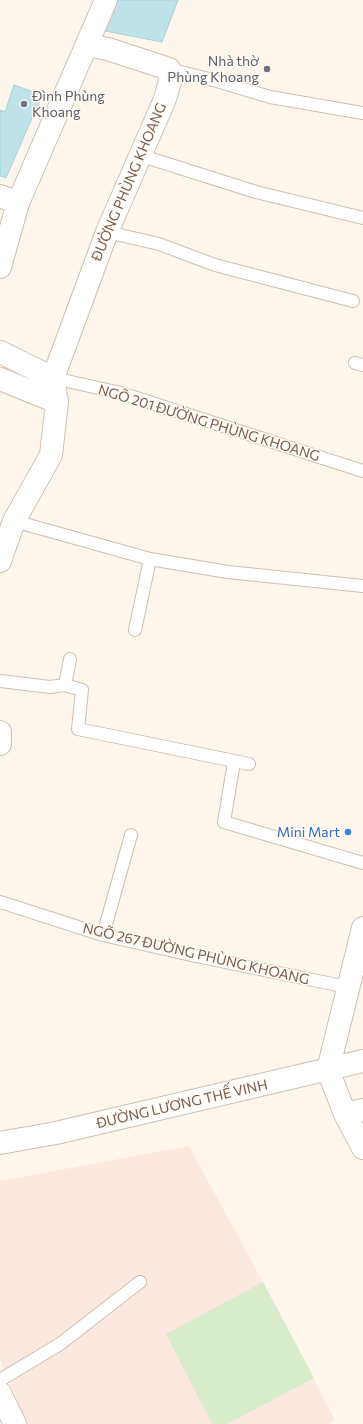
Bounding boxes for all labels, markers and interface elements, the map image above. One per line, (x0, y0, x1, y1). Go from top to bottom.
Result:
place label: Nhà thờ Phùng Khoang (167, 53, 259, 86)
marker: Nhà thờ Phùng Khoang (262, 64, 272, 74)
place label: Đình Phùng Khoang (32, 88, 105, 120)
marker: Đình Phùng Khoang (19, 99, 29, 109)
street label: ĐƯỜNG PHÙNG KHOANG (88, 100, 170, 264)
street label: NGÕ 201 ĐƯỜNG PHÙNG KHOANG (96, 381, 322, 465)
place label: Mini Mart (277, 824, 340, 840)
marker: Mini Mart (343, 827, 353, 837)
street label: NGÕ 267 ĐƯỜNG PHÙNG KHOANG (81, 920, 311, 988)
street label: ĐƯỜNG LƯƠNG THẾ VINH (95, 1076, 269, 1132)

